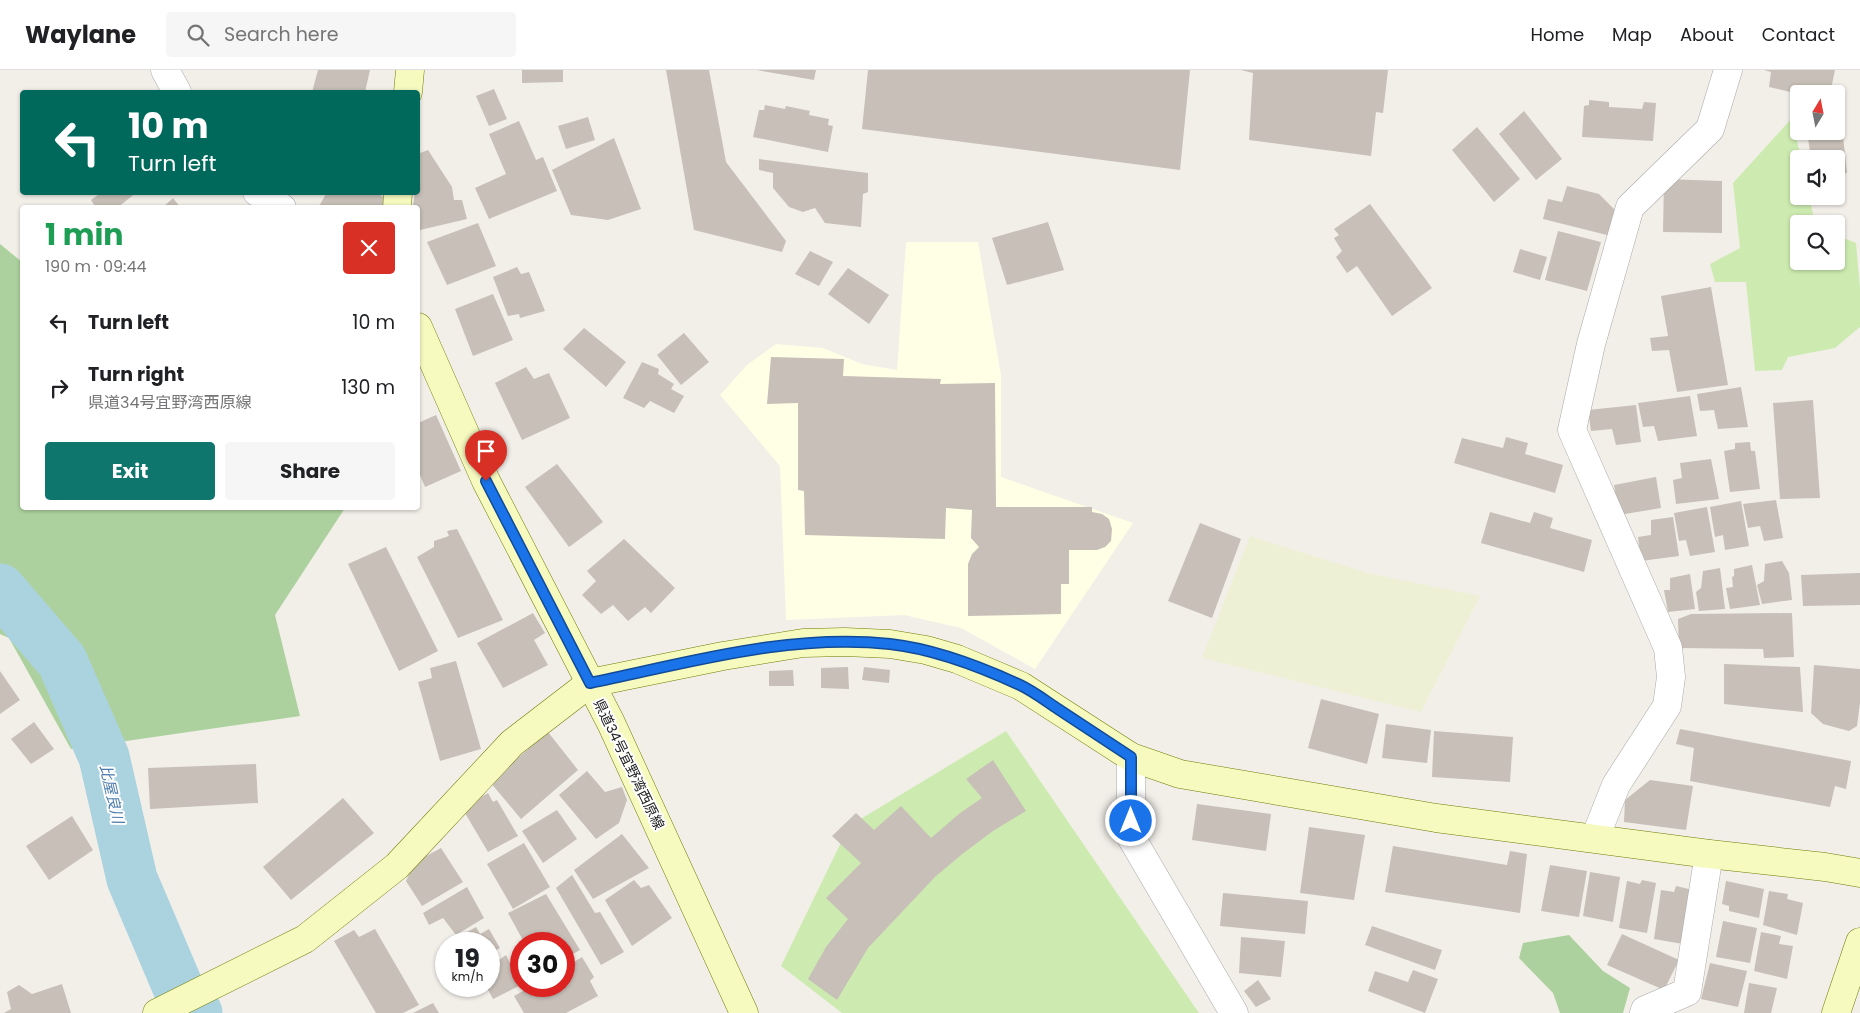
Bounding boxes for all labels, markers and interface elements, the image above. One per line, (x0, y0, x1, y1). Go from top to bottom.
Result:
search box (166, 12, 516, 57)
text: Waylane (25, 18, 136, 51)
icon: search (184, 21, 212, 49)
text: Search here (224, 21, 339, 48)
text: Home (1530, 22, 1584, 47)
text: Map (1612, 22, 1652, 47)
text: About (1680, 22, 1734, 47)
text: Contact (1762, 22, 1835, 47)
north arrow (1790, 85, 1845, 140)
map controls (1790, 85, 1845, 270)
text: 10 m (128, 101, 208, 150)
icon: left (45, 110, 110, 175)
text: Turn left (128, 148, 216, 179)
button: sound (1790, 150, 1845, 205)
text: 1 min (45, 213, 123, 256)
button: search (1790, 215, 1845, 270)
button: close (343, 222, 395, 274)
text: 190 m · 09:44 (45, 255, 147, 278)
icon: left (45, 309, 73, 337)
text: Turn left (88, 309, 169, 336)
text: 10 m (352, 309, 395, 336)
text: Turn right (88, 361, 184, 388)
icon: right (45, 374, 73, 402)
text: 130 m (341, 374, 395, 401)
text: 県道34号宜野湾西原線 (88, 391, 252, 414)
pin (465, 430, 507, 481)
icon: arrive (472, 437, 500, 465)
button: Exit (45, 442, 215, 500)
button: Share (225, 442, 395, 500)
street label: 県道34号宜野湾西原線 (589, 695, 669, 833)
water label: 比屋良川 (95, 762, 129, 828)
position arrow (1104, 794, 1156, 846)
speed limit sign: 30 (510, 932, 575, 997)
text: 19 (455, 941, 480, 976)
text: km/h (452, 968, 483, 985)

